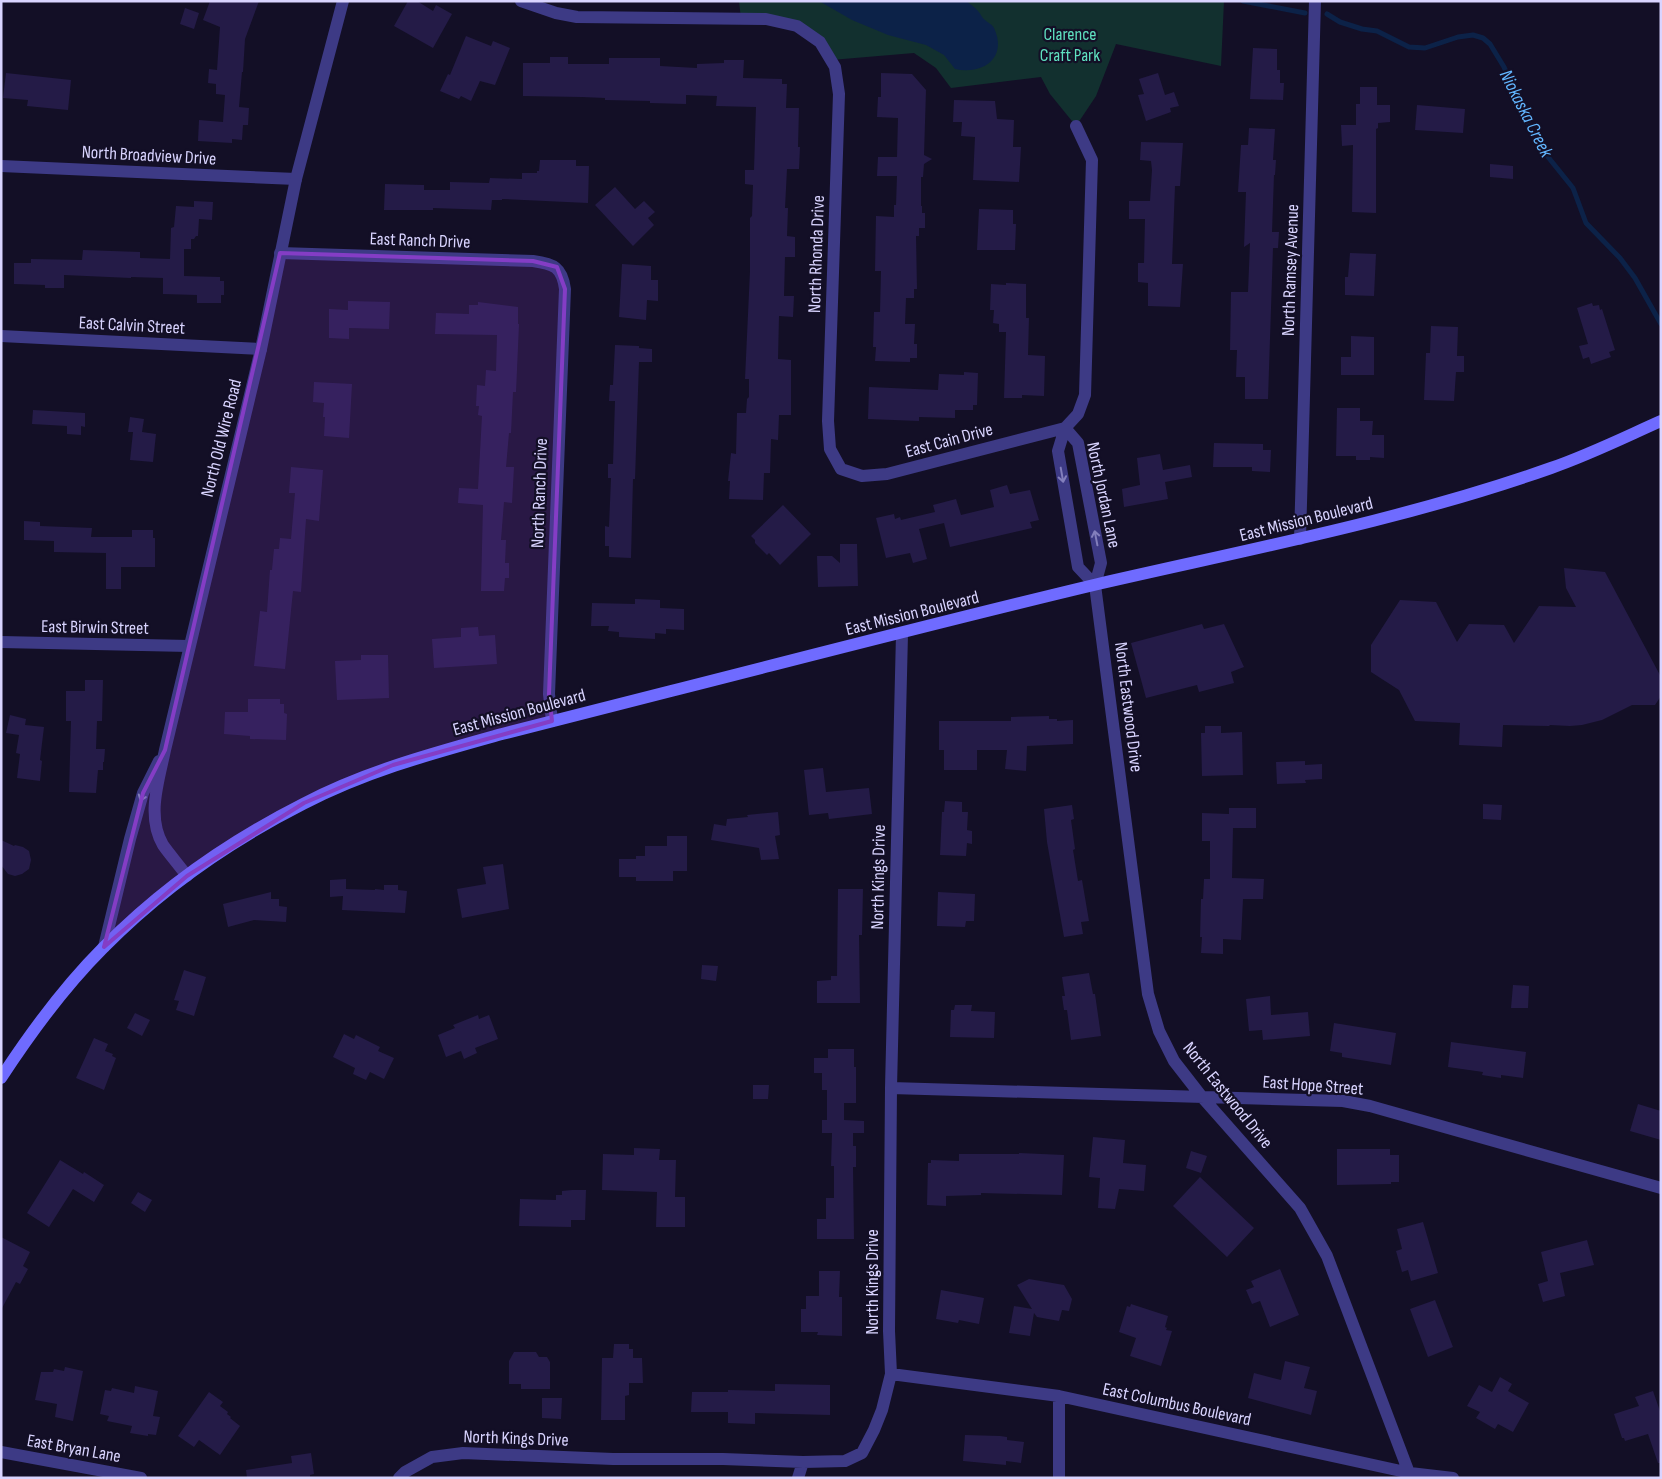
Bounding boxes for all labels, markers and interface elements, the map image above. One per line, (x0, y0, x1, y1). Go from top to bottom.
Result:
park label: Clarence Craft Park (1040, 24, 1100, 66)
water label: Niokaska Creek (1494, 66, 1558, 162)
street label: North Broadview Drive (81, 141, 217, 170)
street label: North Rhonda Drive (804, 195, 829, 313)
street label: North Ramsey Avenue (1278, 204, 1303, 336)
street label: East Ranch Drive (369, 228, 471, 253)
street label: East Calvin Street (78, 312, 186, 339)
street label: North Old Wire Road (197, 377, 246, 499)
street label: East Cain Drive (903, 419, 995, 462)
street label: North Ranch Drive (527, 438, 552, 548)
street label: North Jordan Lane (1082, 440, 1125, 550)
one-way arrow (1058, 467, 1068, 483)
street label: East Mission Boulevard (1237, 493, 1375, 546)
one-way arrow (1091, 530, 1101, 546)
street label: East Mission Boulevard (843, 587, 981, 640)
street label: East Birwin Street (41, 616, 150, 639)
street label: North Eastwood Drive (1110, 641, 1147, 773)
street label: East Mission Boulevard (450, 685, 588, 740)
one-way arrow (138, 786, 147, 801)
street label: North Kings Drive (867, 824, 890, 930)
street label: North Eastwood Drive (1178, 1038, 1277, 1153)
street label: East Hope Street (1262, 1072, 1365, 1100)
street label: North Kings Drive (862, 1229, 883, 1335)
street label: East Columbus Boulevard (1101, 1379, 1253, 1430)
street label: North Kings Drive (463, 1426, 569, 1451)
street label: East Bryan Lane (25, 1430, 122, 1467)

